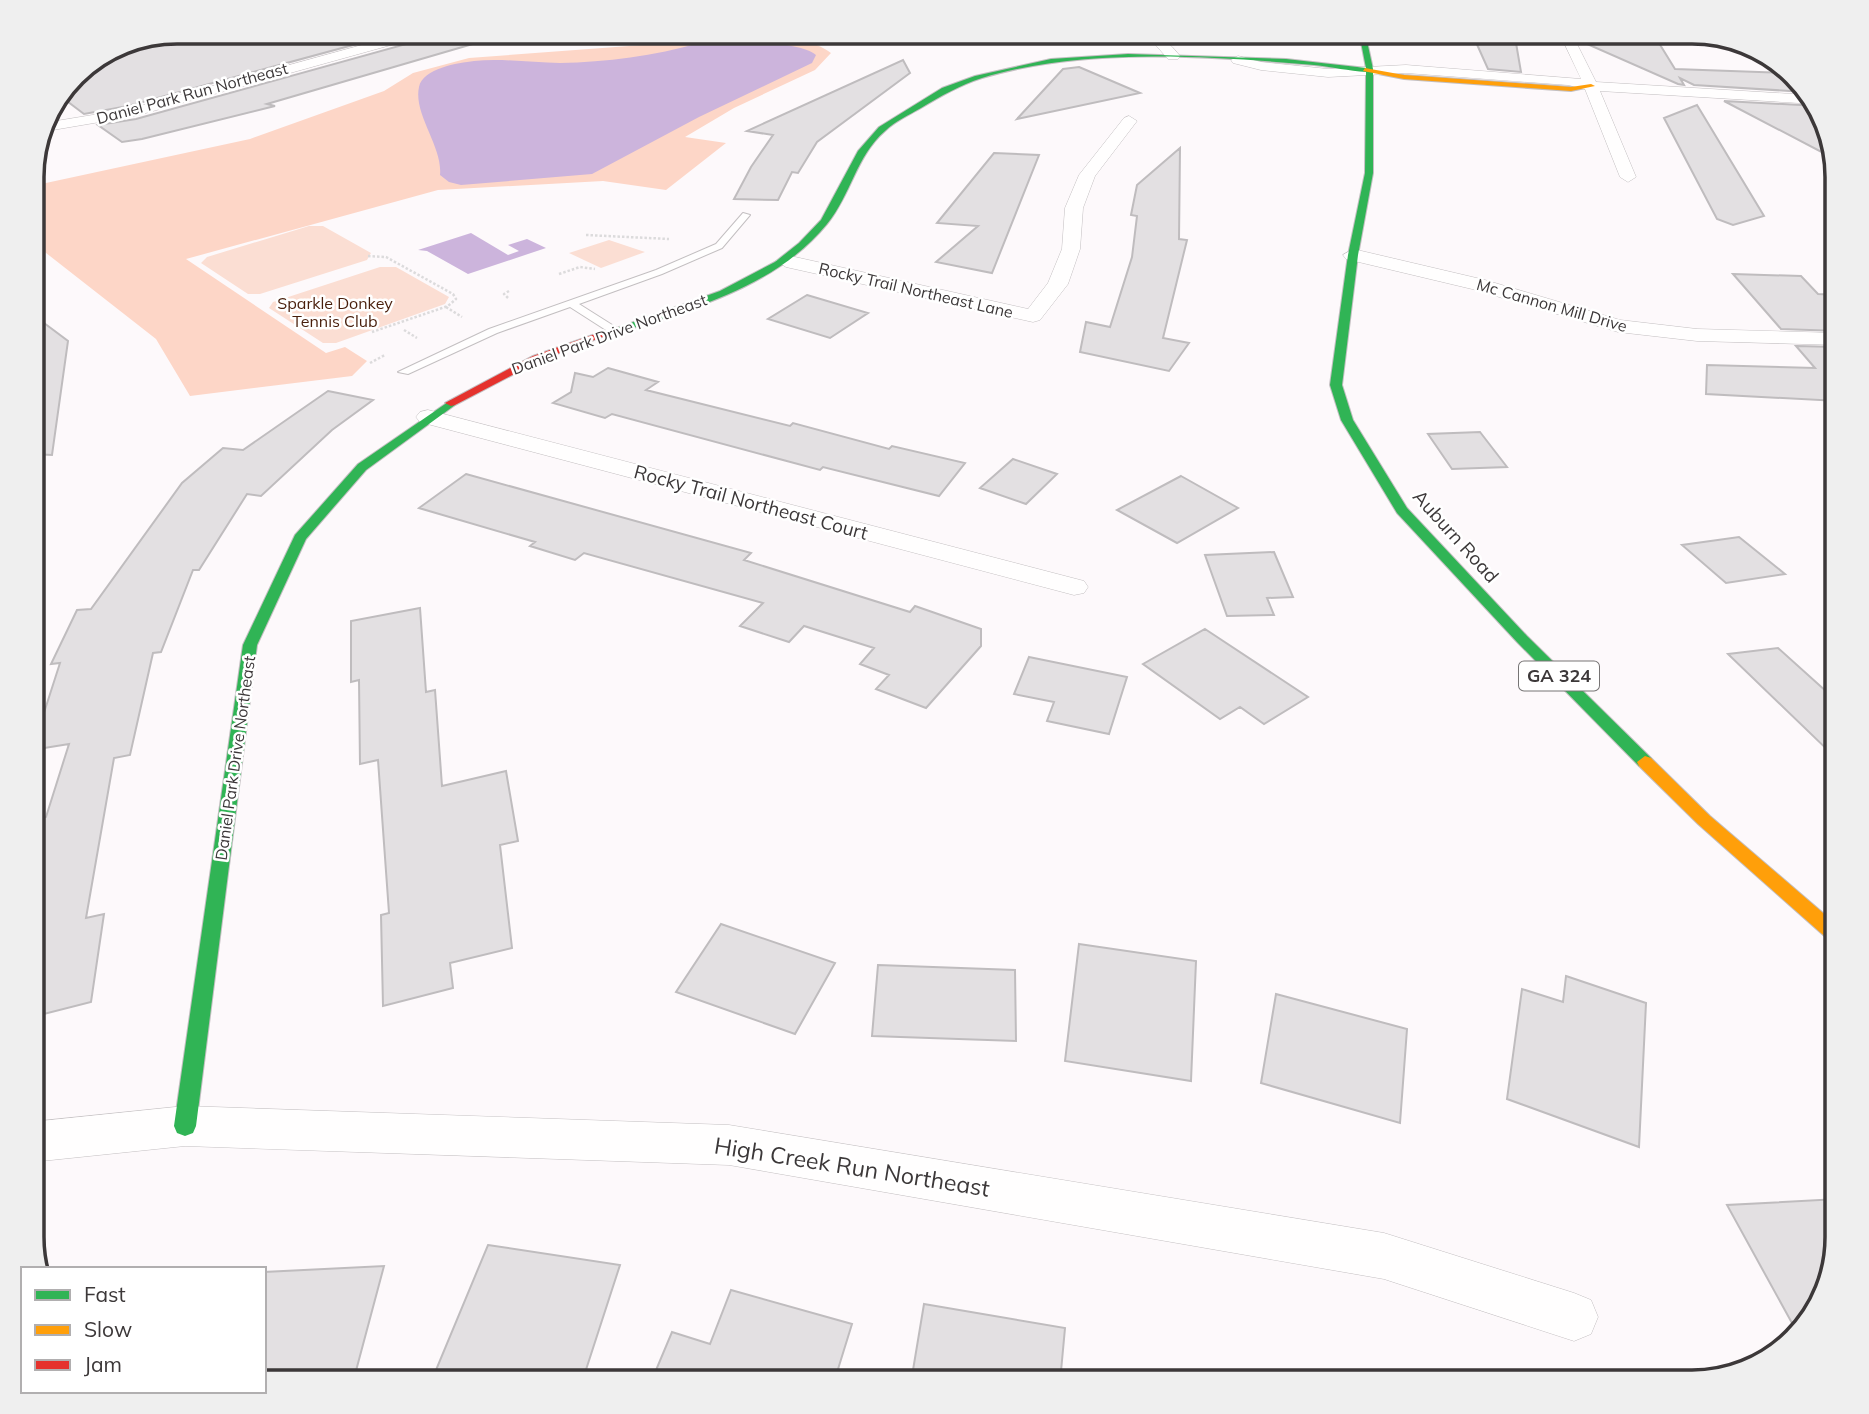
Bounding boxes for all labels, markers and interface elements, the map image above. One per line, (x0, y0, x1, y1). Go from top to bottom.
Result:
street label: Daniel Park Run Northeast (94, 58, 290, 128)
street label: Rocky Trail Northeast Lane (817, 258, 1015, 322)
street label: Mc Cannon Mill Drive (1474, 274, 1630, 336)
street label: Daniel Park Drive Northeast (509, 289, 710, 379)
park label: Sparkle Donkey Tennis Club (277, 293, 393, 331)
street label: Rocky Trail Northeast Court (631, 459, 871, 545)
street label: Auburn Road (1408, 485, 1504, 587)
street label: Daniel Park Drive Northeast (211, 654, 259, 861)
road number: GA 324 (1519, 662, 1599, 690)
street label: High Creek Run Northeast (712, 1130, 992, 1203)
legend (21, 1267, 266, 1393)
text: Fast (84, 1281, 126, 1307)
text: Slow (84, 1316, 132, 1342)
text: Jam (84, 1351, 122, 1377)

